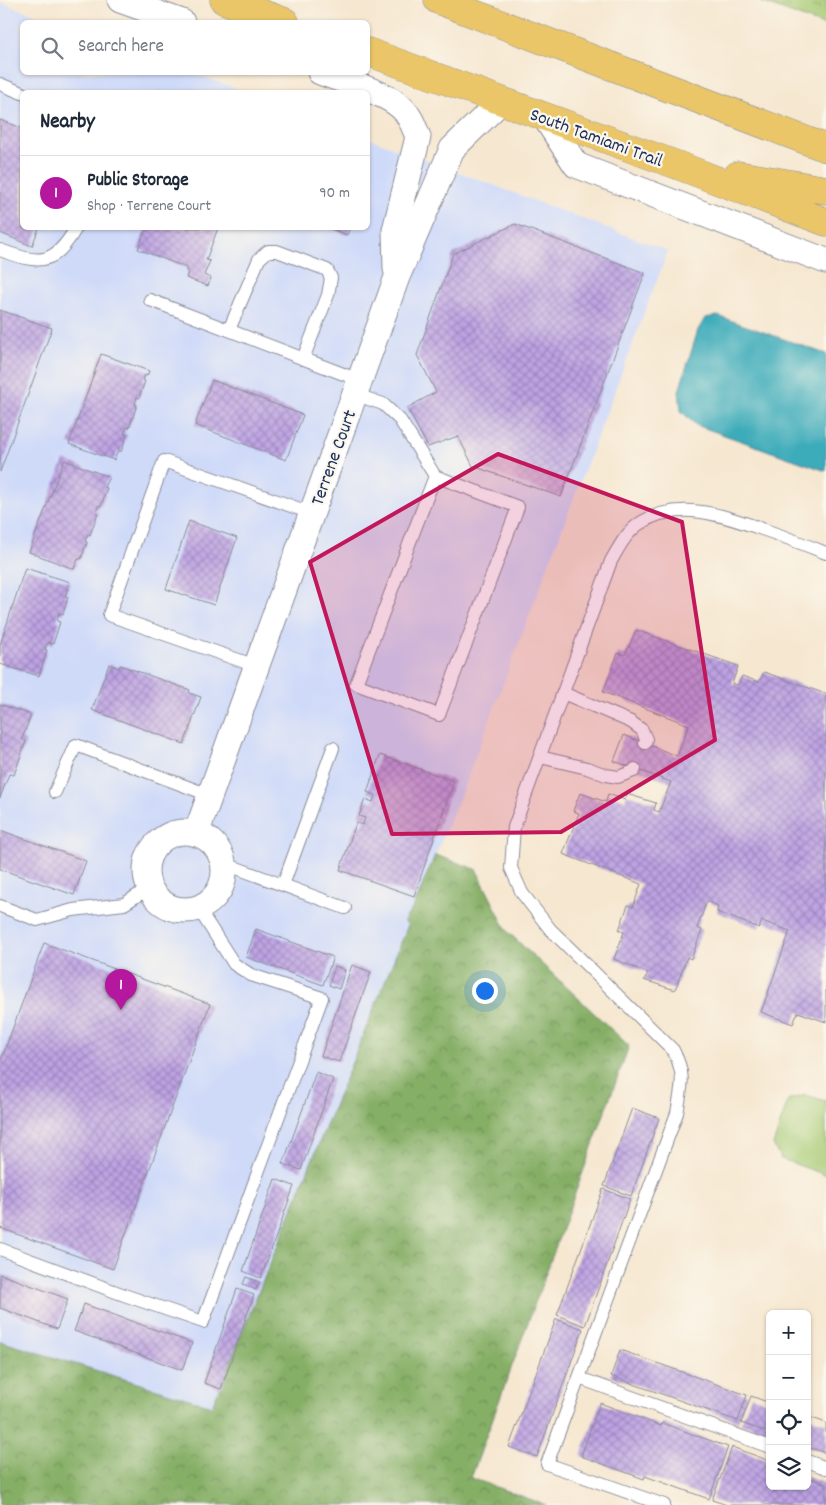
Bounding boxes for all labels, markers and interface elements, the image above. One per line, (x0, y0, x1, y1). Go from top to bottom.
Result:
search box (20, 20, 370, 75)
icon: search (38, 34, 66, 62)
text: Search here (78, 34, 164, 61)
street label: South Tamiami Trail (526, 103, 666, 176)
text: Nearby (40, 108, 95, 138)
text: Public Storage (87, 168, 189, 195)
text: 1 (54, 182, 58, 205)
text: 90 m (319, 182, 350, 205)
text: Shop · Terrene Court (87, 195, 211, 218)
street label: Terrene Court (306, 407, 365, 510)
pin: 1 (105, 969, 137, 1010)
your location (472, 978, 498, 1004)
map controls (766, 1310, 811, 1490)
button: + (766, 1310, 811, 1355)
button: − (766, 1355, 811, 1400)
button: locate (766, 1400, 811, 1445)
button: layers (766, 1445, 811, 1490)

